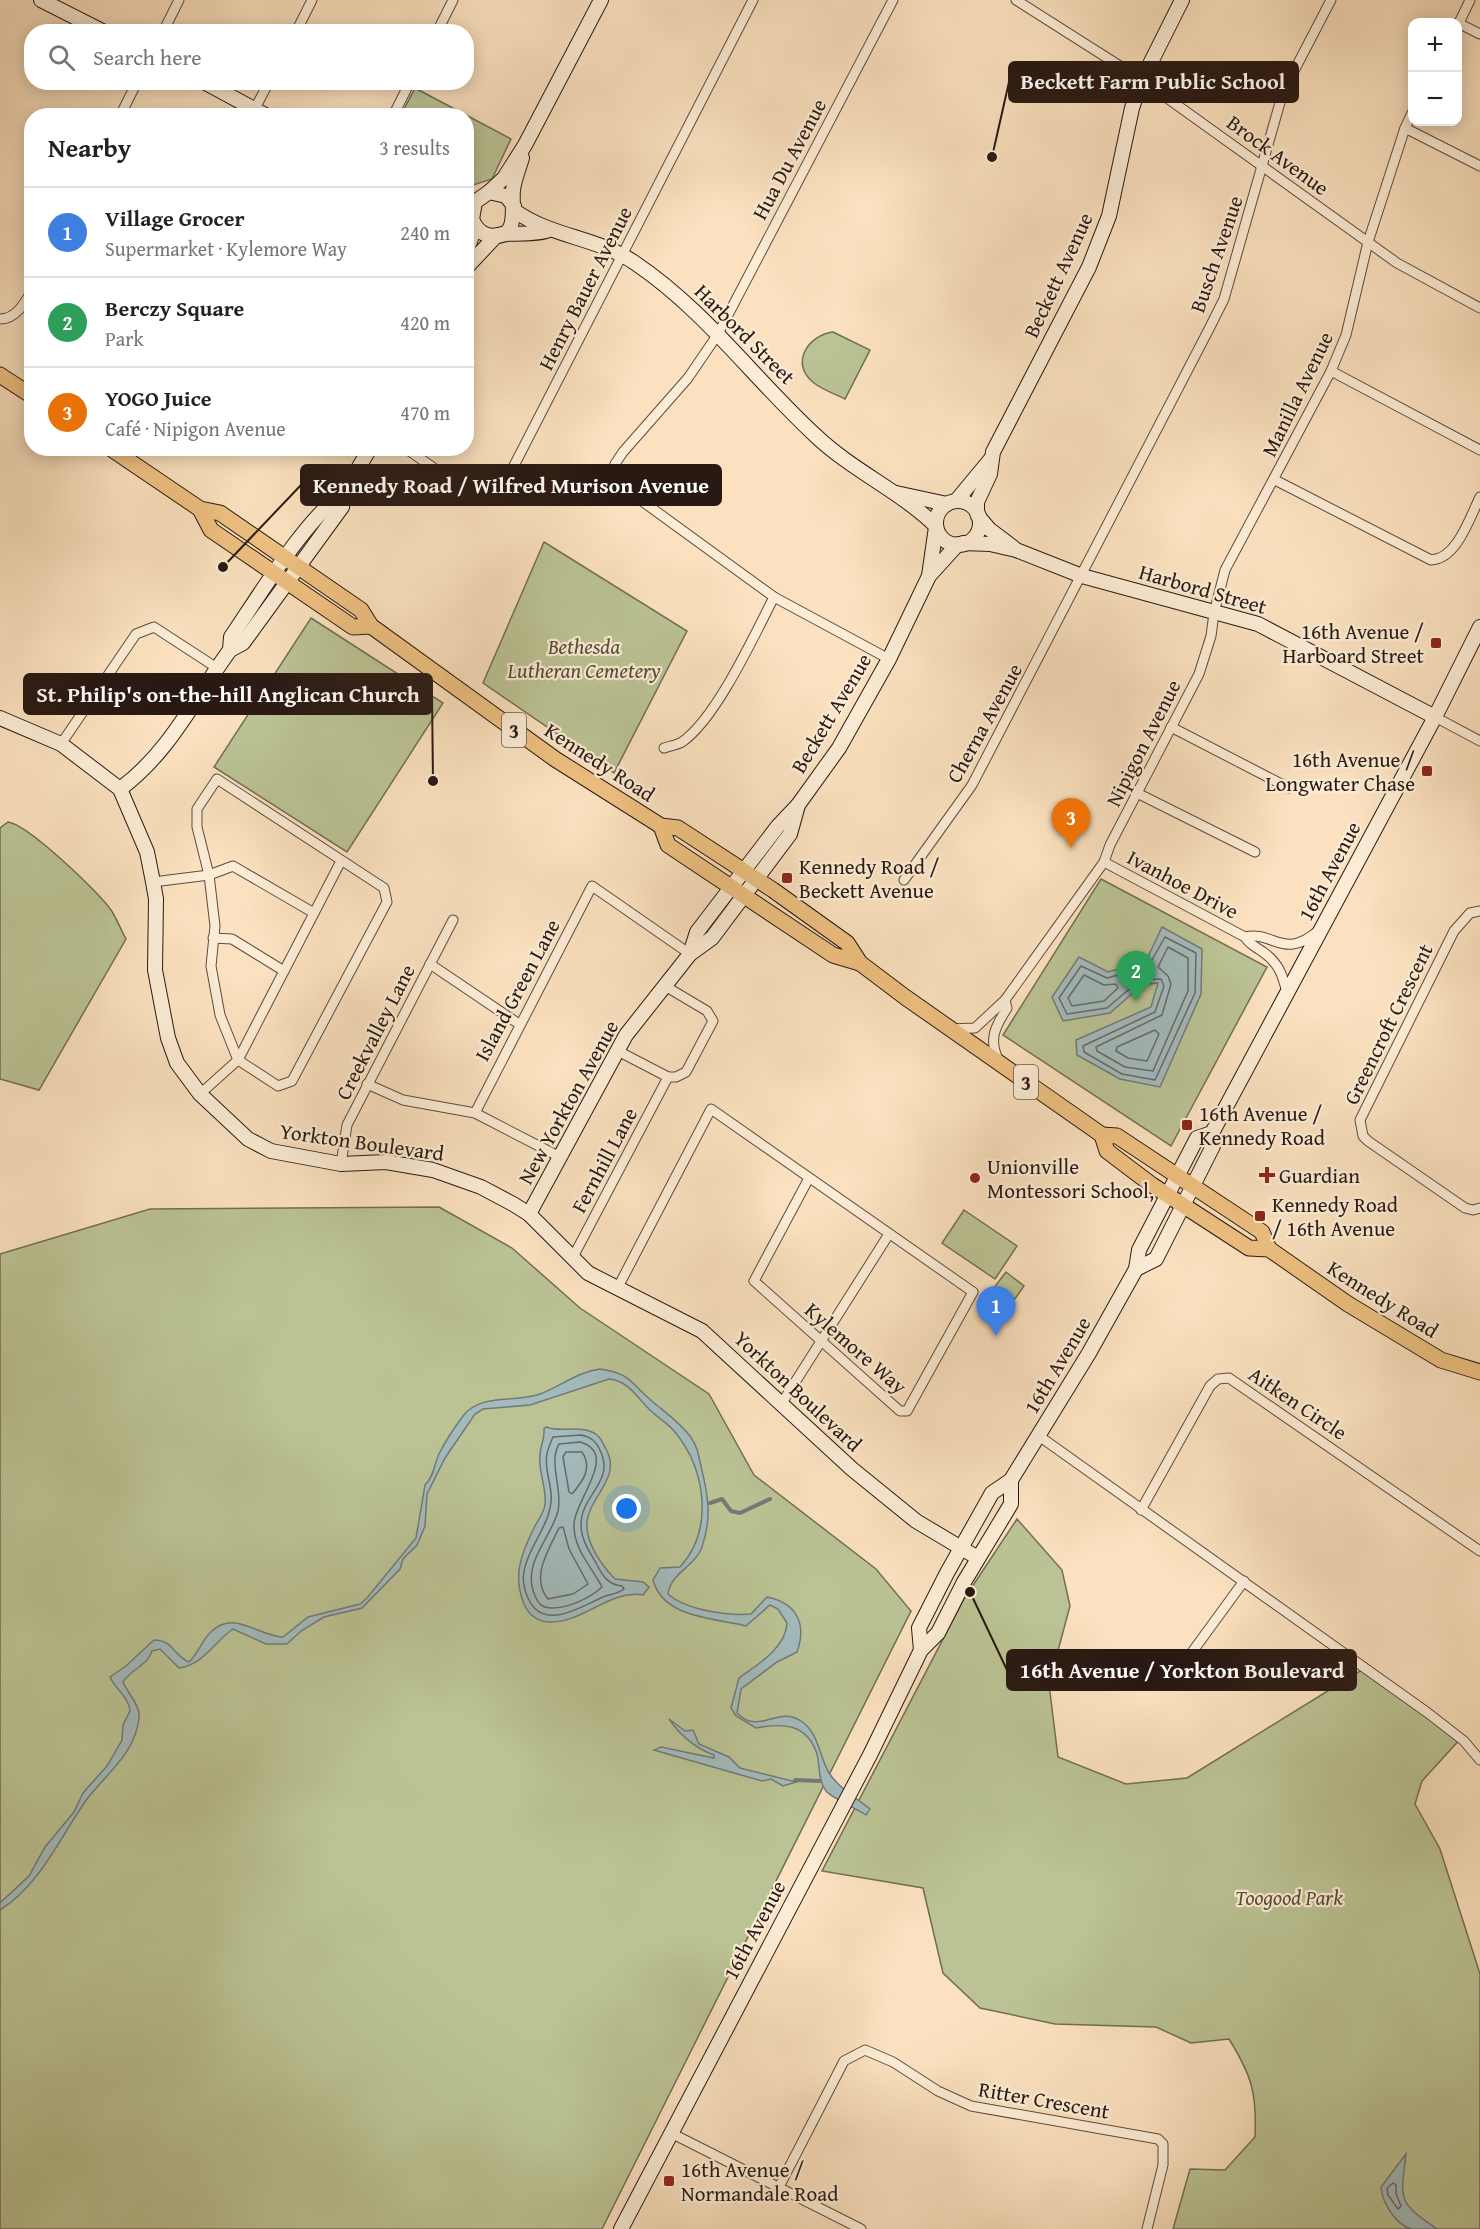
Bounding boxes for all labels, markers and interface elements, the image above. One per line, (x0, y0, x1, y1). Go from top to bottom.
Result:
map controls (1408, 18, 1462, 126)
button: + (1408, 18, 1462, 72)
search box (24, 24, 474, 90)
icon: search (45, 41, 78, 74)
text: Search here (93, 41, 202, 73)
callout: Beckett Farm Public School (1009, 62, 1298, 102)
text: Beckett Farm Public School (1021, 65, 1286, 97)
button: − (1408, 72, 1462, 126)
street label: Hua Du Avenue (744, 93, 834, 225)
street label: Brock Avenue (1220, 107, 1336, 203)
text: Nearby (48, 128, 131, 167)
text: 3 results (379, 133, 450, 162)
street label: Busch Avenue (1182, 191, 1250, 317)
street label: Henry Bauer Avenue (530, 201, 640, 375)
text: Village Grocer (105, 202, 245, 234)
street label: Beckett Avenue (1015, 207, 1101, 343)
text: 1 (62, 218, 73, 247)
text: 240 m (400, 218, 450, 247)
text: Supermarket · Kylemore Way (105, 234, 347, 263)
street label: Harbord Street (688, 277, 803, 392)
text: Berczy Square (105, 292, 244, 324)
text: 2 (62, 308, 73, 337)
text: 420 m (400, 308, 450, 337)
text: Park (105, 324, 144, 353)
street label: Manilla Avenue (1253, 326, 1341, 462)
text: YOGO Juice (105, 382, 212, 414)
text: 3 (62, 398, 73, 427)
text: 470 m (400, 398, 450, 427)
text: Café · Nipigon Avenue (105, 414, 286, 443)
callout: Kennedy Road / Wilfred Murison Avenue (301, 465, 721, 505)
text: Kennedy Road / Wilfred Murison Avenue (313, 469, 709, 501)
street label: Harbord Street (1136, 556, 1271, 622)
place label: 16th Avenue / Harboard Street (1283, 616, 1425, 671)
park label: Bethesda Lutheran Cemetery (506, 631, 661, 686)
marker: 16th Avenue / Harboard Street (1429, 636, 1443, 650)
street label: Beckett Avenue (783, 647, 879, 779)
street label: Cherna Avenue (938, 657, 1030, 788)
callout: St. Philip's on-the-hill Anglican Church (24, 674, 432, 714)
street label: Nipigon Avenue (1098, 674, 1188, 812)
text: St. Philip's on-the-hill Anglican Church (36, 678, 420, 710)
road number: 3 (502, 713, 526, 747)
street label: Kennedy Road (539, 715, 662, 810)
place label: 16th Avenue / Longwater Chase (1265, 744, 1415, 799)
marker: 16th Avenue / Longwater Chase (1420, 764, 1434, 778)
pin: 3 (1052, 798, 1090, 848)
street label: 16th Avenue (1290, 816, 1368, 926)
street label: Ivanhoe Drive (1122, 842, 1244, 926)
place label: Kennedy Road / Beckett Avenue (799, 851, 940, 906)
marker: Kennedy Road / Beckett Avenue (780, 871, 794, 885)
street label: Island Green Lane (466, 913, 568, 1067)
street label: Greencroft Crescent (1336, 938, 1441, 1110)
pin: 2 (1116, 952, 1156, 1001)
street label: Creekvalley Lane (327, 959, 423, 1105)
street label: New Yorkton Avenue (510, 1014, 626, 1190)
road number: 3 (1014, 1065, 1038, 1099)
place label: 16th Avenue / Kennedy Road (1199, 1098, 1326, 1153)
street label: Fernhill Lane (563, 1102, 645, 1218)
street label: Yorkton Boulevard (278, 1115, 447, 1169)
marker: 16th Avenue / Kennedy Road (1180, 1118, 1194, 1132)
place label: Unionville Montessori School, (987, 1151, 1154, 1206)
place label: Guardian (1279, 1160, 1360, 1191)
marker: Guardian (1260, 1168, 1274, 1182)
marker: Unionville Montessori School, (968, 1171, 982, 1185)
place label: Kennedy Road / 16th Avenue (1272, 1189, 1399, 1244)
marker: Kennedy Road / 16th Avenue (1253, 1209, 1267, 1223)
street label: Kennedy Road (1321, 1252, 1445, 1346)
pin: 1 (976, 1286, 1016, 1336)
street label: Kylemore Way (798, 1295, 914, 1402)
street label: 16th Avenue (1016, 1310, 1098, 1420)
street label: Yorkton Boulevard (727, 1323, 870, 1459)
street label: Aitken Circle (1243, 1359, 1354, 1448)
your location (612, 1494, 641, 1523)
callout: 16th Avenue / Yorkton Boulevard (1007, 1650, 1356, 1690)
text: 16th Avenue / Yorkton Boulevard (1020, 1654, 1345, 1686)
street label: 16th Avenue (715, 1875, 793, 1985)
park label: Toogood Park (1235, 1882, 1343, 1913)
street label: Ritter Crescent (976, 2073, 1112, 2127)
place label: 16th Avenue / Normandale Road (681, 2154, 839, 2209)
marker: 16th Avenue / Normandale Road (662, 2174, 676, 2188)

